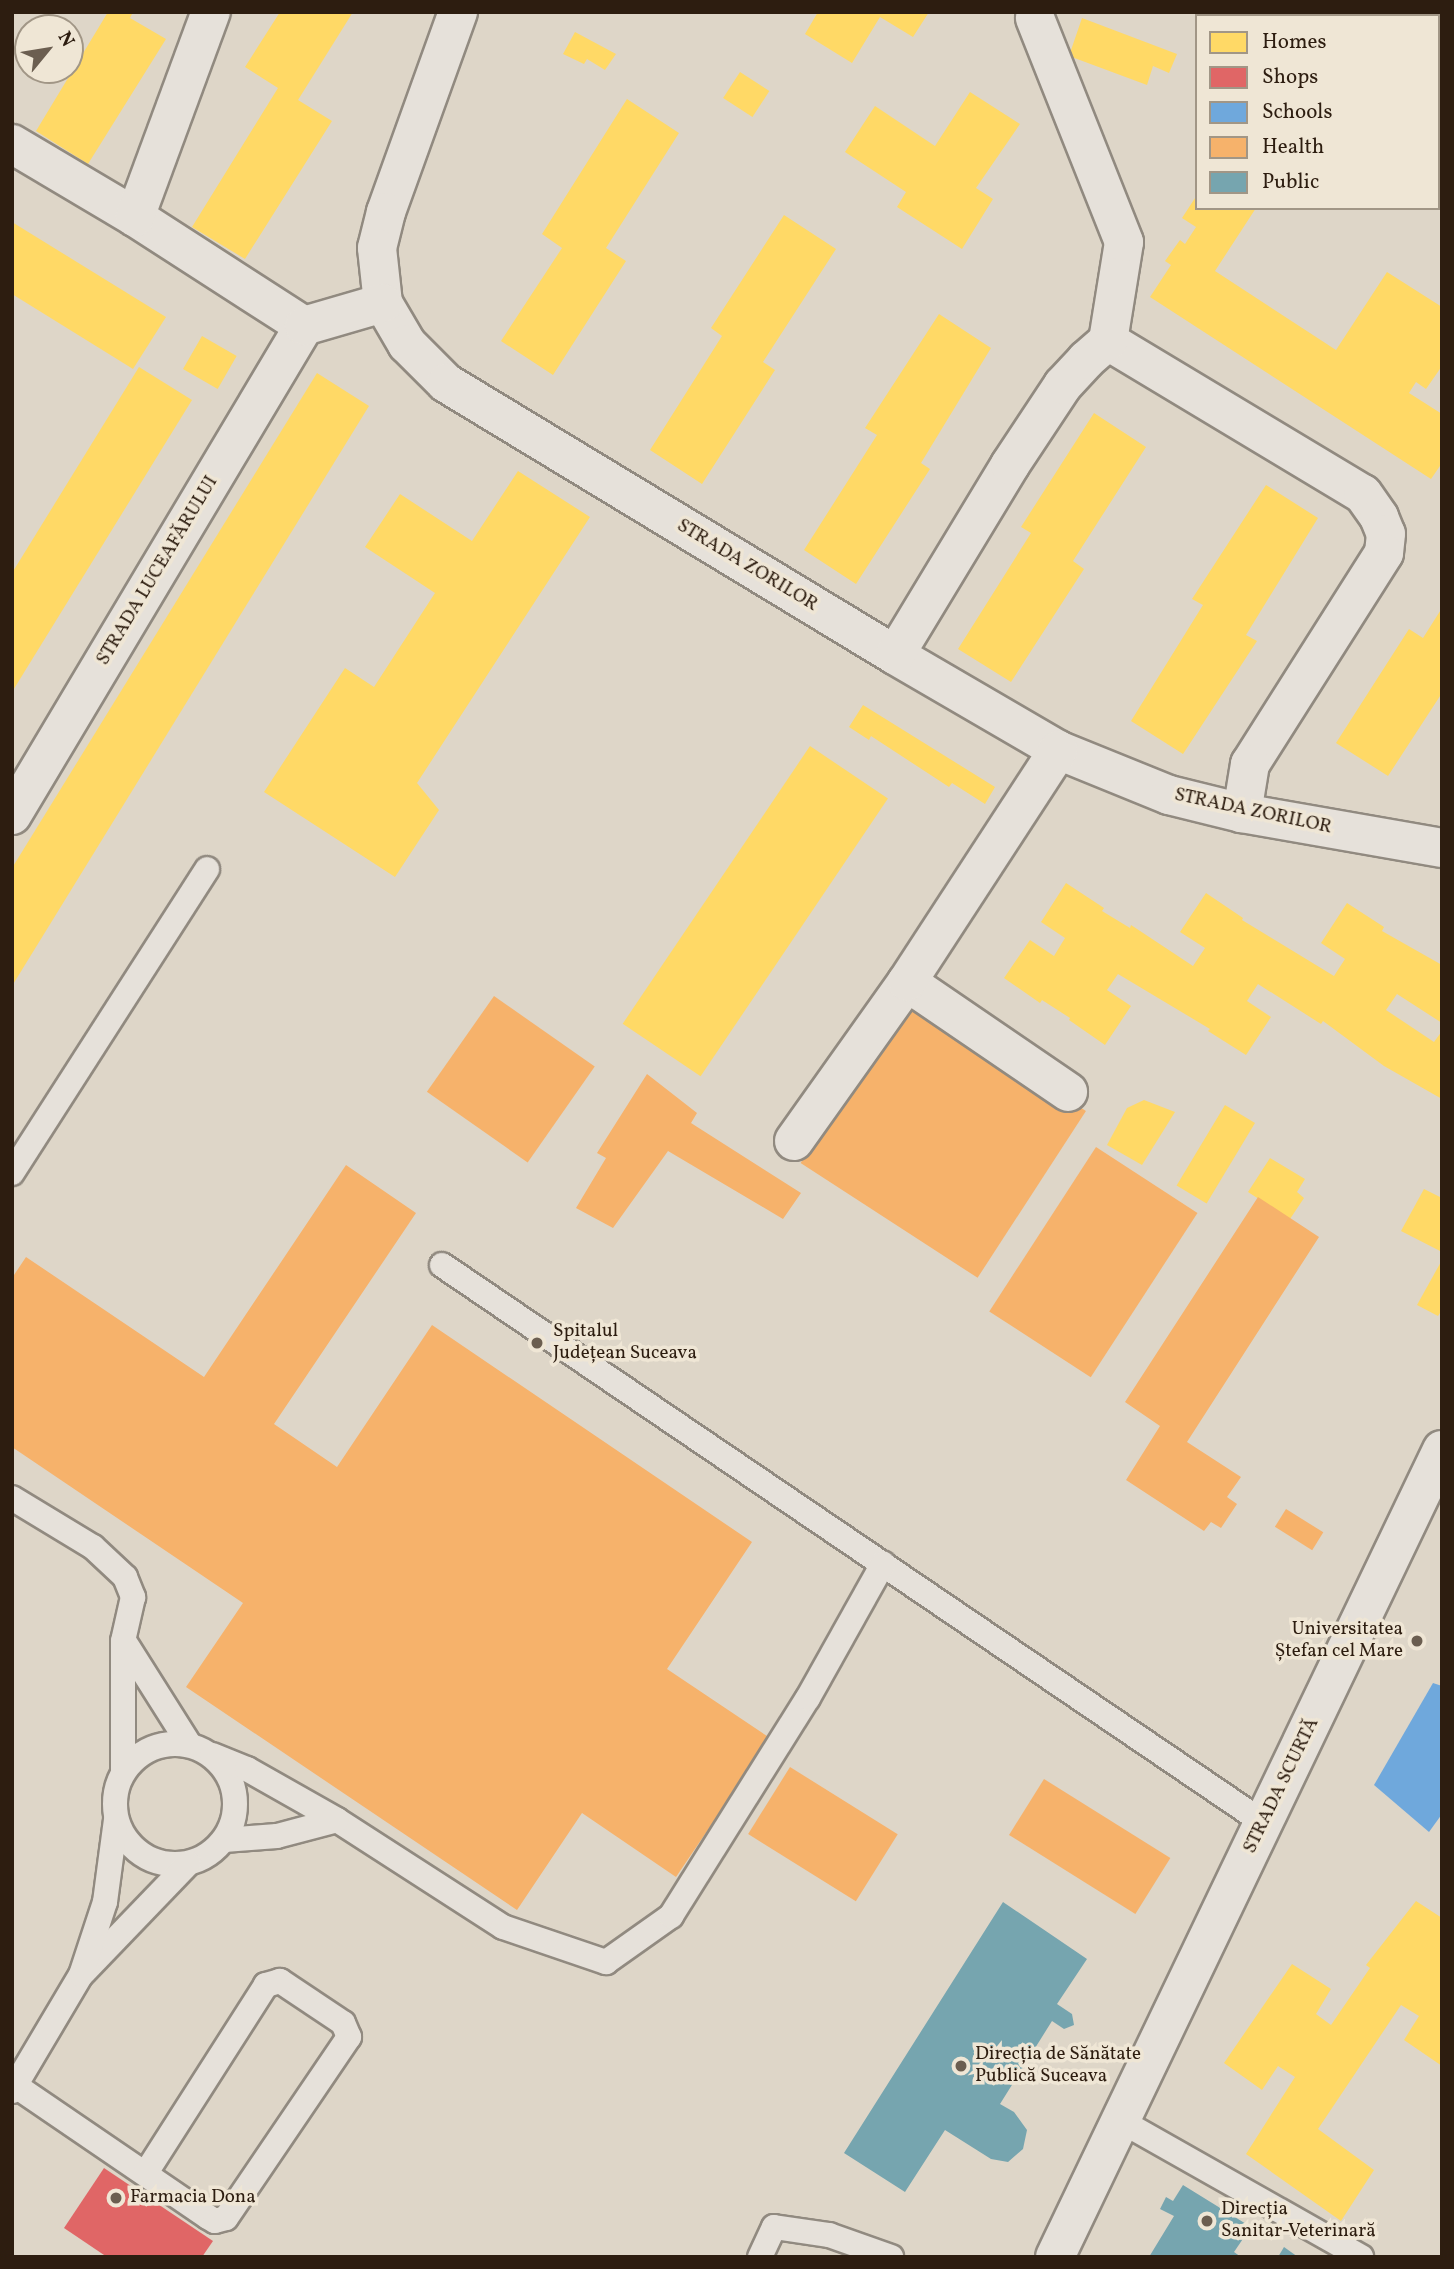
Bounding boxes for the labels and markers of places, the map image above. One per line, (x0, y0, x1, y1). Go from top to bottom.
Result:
place label: Spitalul Județean Suceava (553, 1321, 697, 1365)
marker: Spitalul Județean Suceava (527, 1333, 547, 1353)
place label: Universitatea Ștefan cel Mare (1275, 1619, 1403, 1663)
marker: Universitatea Ștefan cel Mare (1409, 1633, 1425, 1649)
place label: Direcția de Sănătate Publică Suceava (975, 2044, 1141, 2088)
marker: Direcția de Sănătate Publică Suceava (953, 2058, 969, 2074)
place label: Farmacia Dona (130, 2187, 256, 2209)
marker: Farmacia Dona (108, 2190, 124, 2206)
place label: Direcția Sanitar-Veterinară (1221, 2199, 1376, 2243)
marker: Direcția Sanitar-Veterinară (1199, 2213, 1215, 2229)

